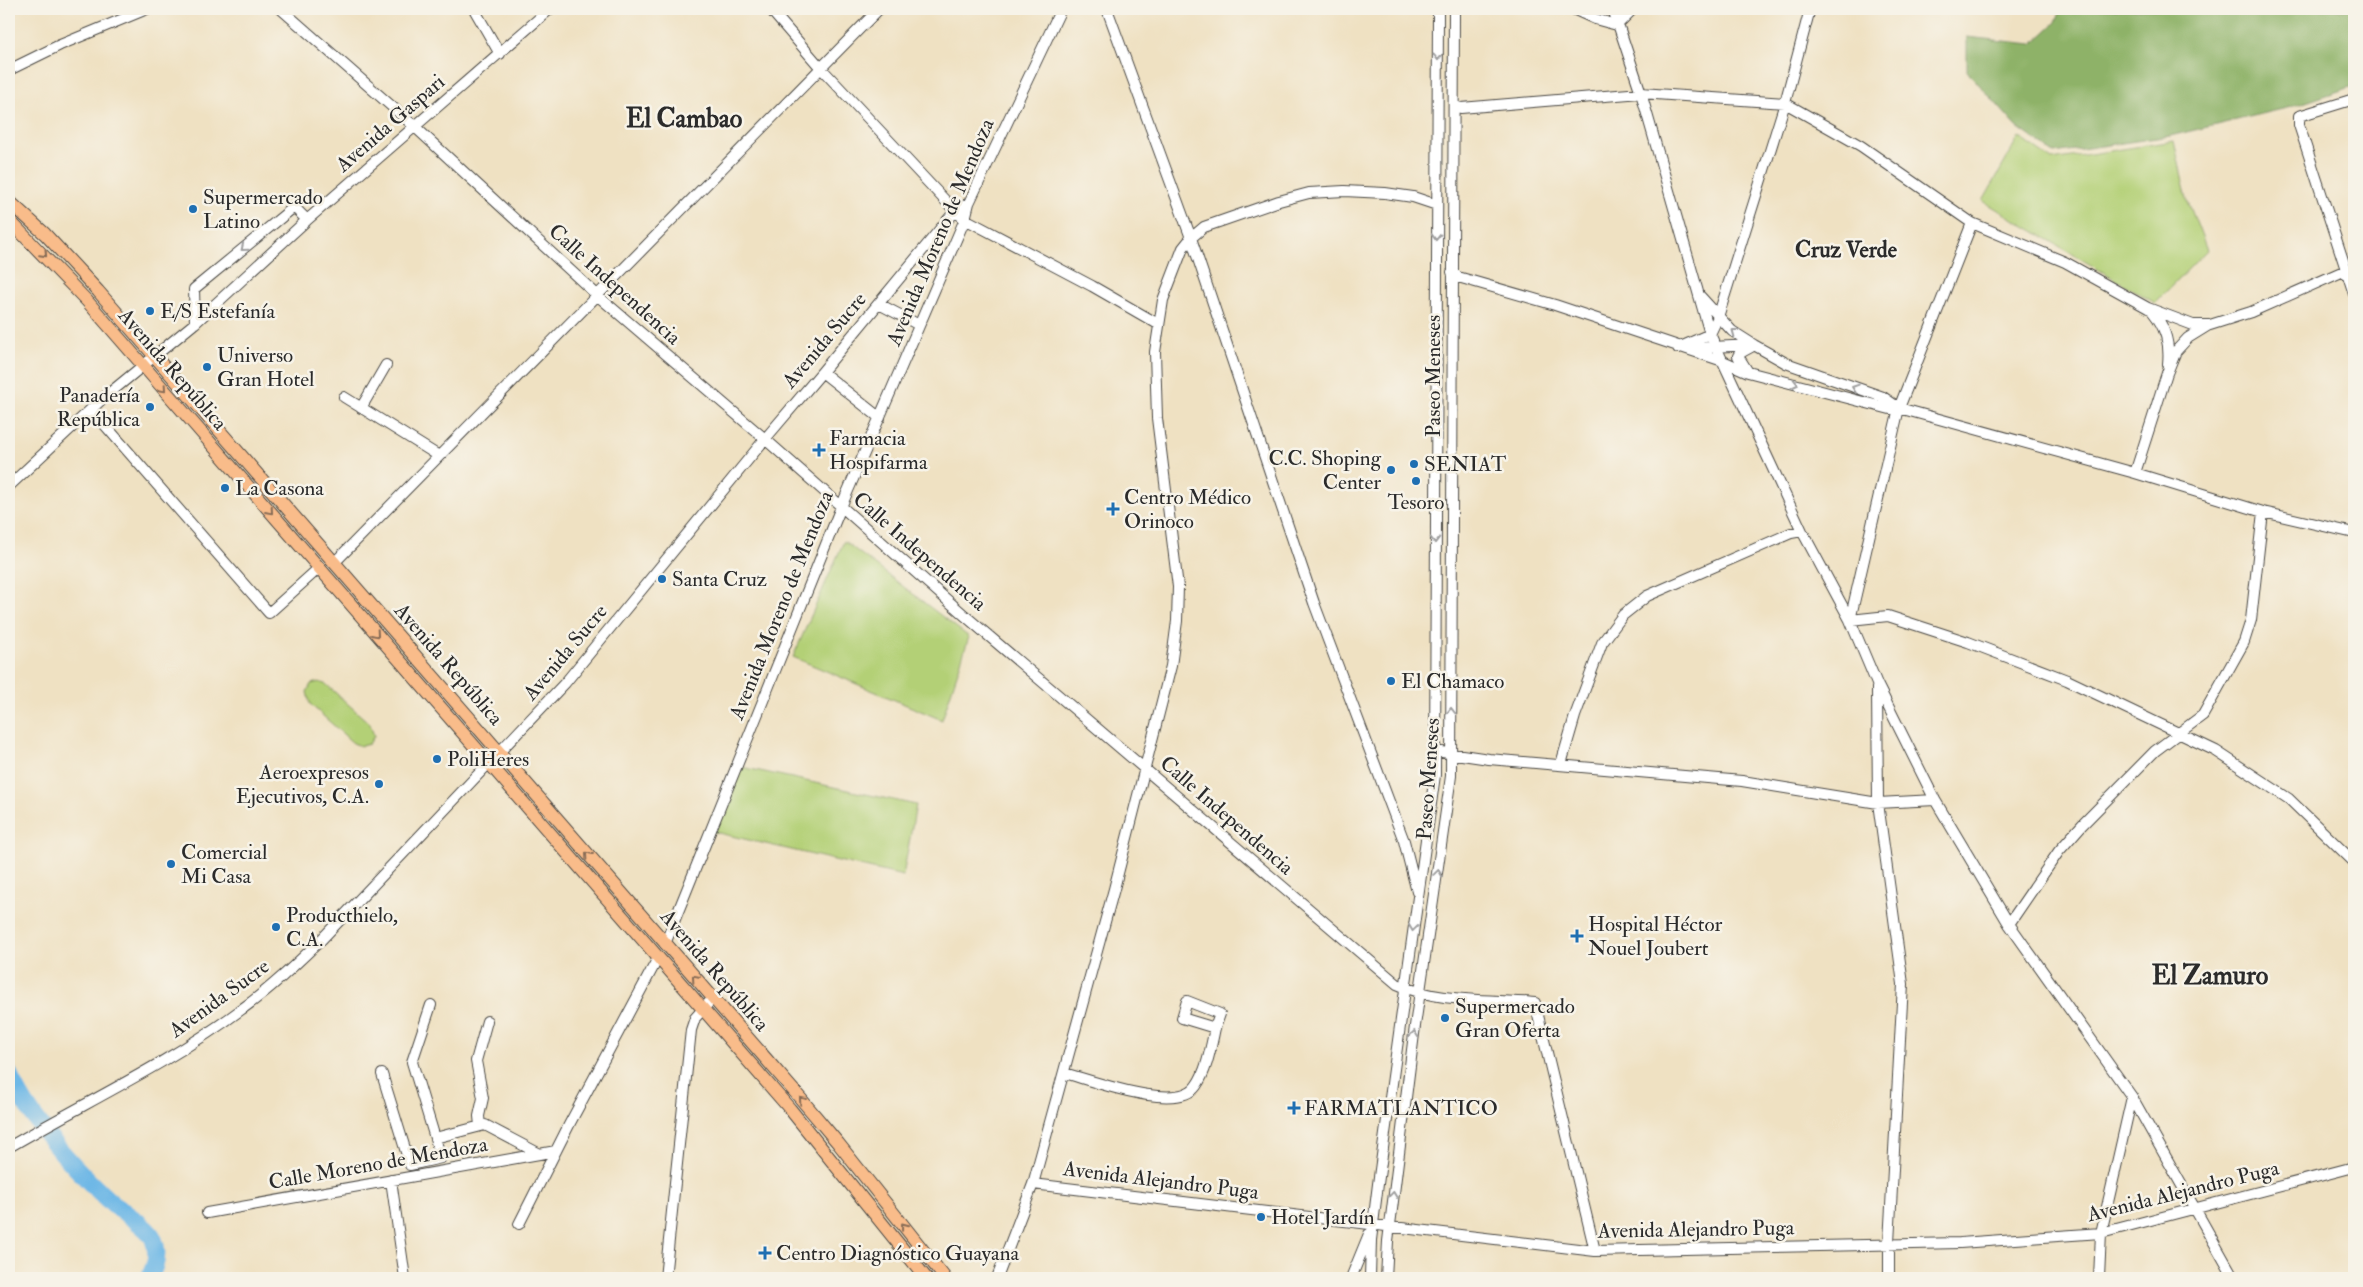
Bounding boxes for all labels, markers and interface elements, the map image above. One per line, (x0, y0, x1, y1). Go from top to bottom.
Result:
one-way arrow (1433, 54, 1443, 62)
street label: Avenida Gaspari (329, 68, 451, 179)
district label: El Cambao (626, 103, 743, 135)
street label: Avenida Moreno de Mendoza (880, 114, 1001, 351)
place label: Supermercado Latino (203, 184, 323, 235)
marker: Supermercado Latino (187, 203, 199, 215)
street label: Calle Independencia (543, 218, 687, 351)
one-way arrow (1431, 234, 1441, 242)
district label: Cruz Verde (1795, 236, 1898, 264)
one-way arrow (240, 242, 249, 251)
one-way arrow (38, 249, 47, 258)
street label: Avenida Sucre (776, 286, 873, 395)
place label: E/S Estefanía (160, 298, 275, 325)
street label: Avenida República (111, 302, 233, 436)
marker: E/S Estefanía (144, 305, 156, 317)
street label: Paseo Meneses (1420, 315, 1447, 437)
one-way arrow (1731, 329, 1741, 338)
place label: Universo Gran Hotel (217, 342, 315, 393)
marker: Universo Gran Hotel (201, 361, 213, 373)
one-way arrow (1790, 379, 1798, 389)
place label: Panadería República (57, 382, 140, 433)
one-way arrow (157, 383, 166, 392)
one-way arrow (1851, 384, 1860, 394)
marker: Panadería República (144, 401, 156, 413)
place label: Farmacia Hospifarma (829, 425, 928, 476)
marker: Farmacia Hospifarma (813, 444, 825, 456)
place label: C.C. Shoping Center (1268, 445, 1382, 496)
place label: SENIAT (1424, 451, 1507, 478)
marker: SENIAT (1408, 458, 1420, 470)
marker: C.C. Shoping Center (1385, 464, 1397, 476)
place label: La Casona (235, 475, 324, 502)
marker: Tesoro (1410, 475, 1422, 487)
marker: La Casona (219, 482, 231, 494)
place label: Centro Médico Orinoco (1124, 484, 1251, 535)
street label: Calle Independencia (847, 486, 993, 617)
street label: Avenida Moreno de Mendoza (723, 487, 840, 724)
place label: Tesoro (1388, 489, 1444, 516)
marker: Centro Médico Orinoco (1106, 502, 1120, 516)
one-way arrow (264, 506, 273, 515)
one-way arrow (1430, 536, 1440, 544)
place label: Santa Cruz (672, 566, 767, 593)
marker: Santa Cruz (656, 573, 668, 585)
street label: Avenida República (387, 597, 509, 731)
street label: Avenida Sucre (517, 598, 614, 707)
one-way arrow (370, 629, 379, 638)
place label: El Chamaco (1401, 668, 1504, 695)
marker: El Chamaco (1385, 675, 1397, 687)
one-way arrow (1446, 707, 1457, 715)
street label: Paseo Meneses (1411, 717, 1446, 841)
place label: PoliHeres (447, 746, 529, 773)
street label: Calle Independencia (1154, 750, 1300, 881)
marker: PoliHeres (431, 753, 443, 765)
place label: Aeroexpresos Ejecutivos, C.A. (236, 759, 369, 810)
marker: Aeroexpresos Ejecutivos, C.A. (373, 778, 385, 790)
place label: Comercial Mi Casa (181, 839, 268, 890)
one-way arrow (585, 852, 594, 861)
marker: Comercial Mi Casa (165, 858, 177, 870)
one-way arrow (1432, 869, 1443, 877)
place label: Producthielo, C.A. (286, 902, 398, 953)
street label: Avenida República (653, 903, 775, 1037)
place label: Hospital Héctor Nouel Joubert (1588, 911, 1723, 962)
marker: Producthielo, C.A. (270, 921, 282, 933)
one-way arrow (1408, 925, 1419, 933)
marker: Hospital Héctor Nouel Joubert (1570, 929, 1584, 943)
street label: Avenida Sucre (163, 953, 275, 1044)
district label: El Zamuro (2152, 960, 2269, 992)
one-way arrow (692, 974, 701, 983)
place label: Supermercado Gran Oferta (1455, 993, 1575, 1044)
marker: Supermercado Gran Oferta (1439, 1012, 1451, 1024)
one-way arrow (1408, 1029, 1419, 1037)
place label: FARMATLANTICO (1304, 1095, 1498, 1122)
one-way arrow (799, 1097, 807, 1106)
marker: FARMATLANTICO (1288, 1102, 1300, 1114)
street label: Calle Moreno de Mendoza (266, 1131, 490, 1196)
street label: Avenida Alejandro Puga (1061, 1155, 1261, 1206)
street label: Avenida Alejandro Puga (2084, 1155, 2282, 1229)
one-way arrow (1388, 1191, 1398, 1199)
place label: Hotel Jardín (1271, 1204, 1375, 1231)
marker: Hotel Jardín (1255, 1211, 1267, 1223)
street label: Avenida Alejandro Puga (1596, 1214, 1795, 1245)
one-way arrow (902, 1223, 910, 1232)
place label: Centro Diagnóstico Guayana (776, 1240, 1019, 1267)
marker: Centro Diagnóstico Guayana (758, 1246, 772, 1260)

